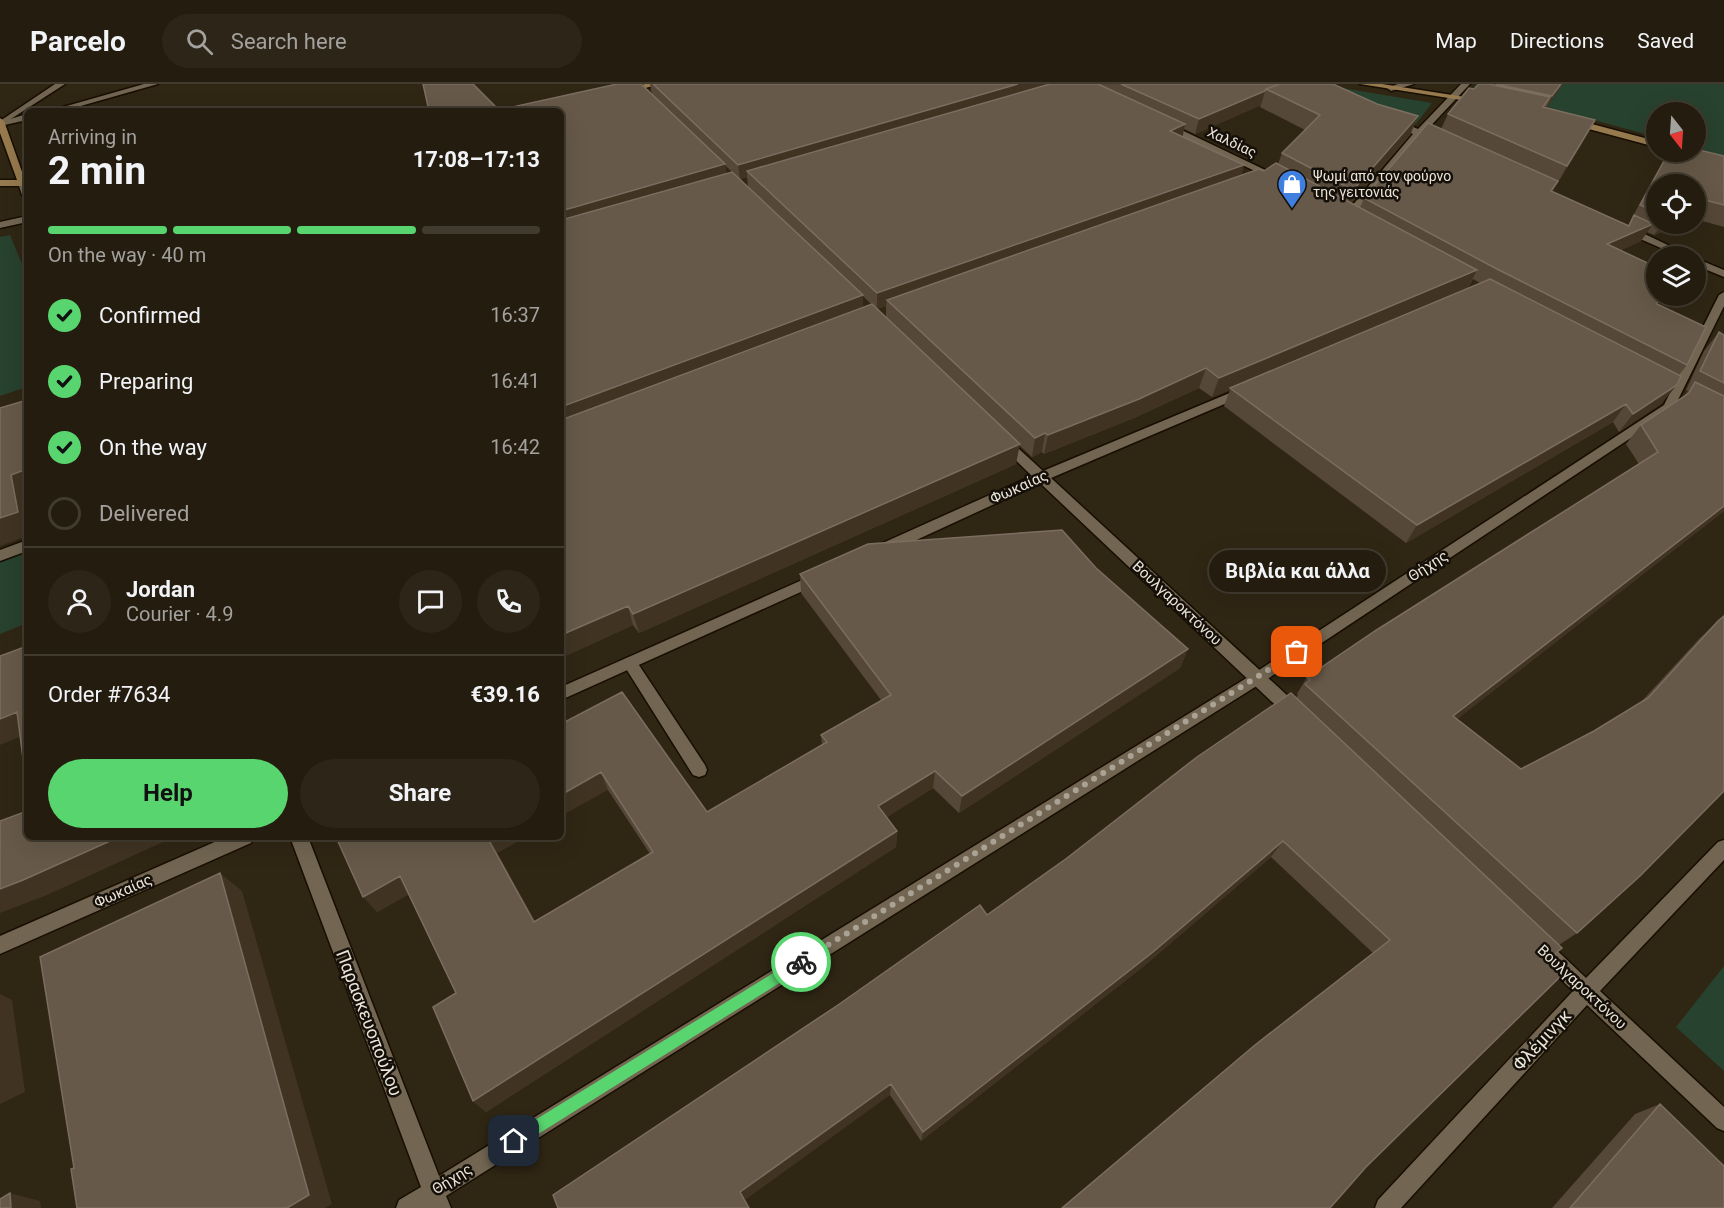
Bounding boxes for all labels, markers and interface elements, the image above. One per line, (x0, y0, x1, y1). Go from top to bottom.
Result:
search box (162, 14, 582, 68)
text: Parcelo (30, 25, 126, 58)
icon: search (183, 25, 216, 58)
text: Search here (231, 29, 347, 54)
text: Map (1435, 29, 1477, 53)
text: Directions (1510, 29, 1604, 53)
text: Saved (1637, 29, 1694, 53)
north arrow (1646, 102, 1706, 162)
map controls (1646, 102, 1706, 306)
street label: Χαλδίας (1205, 124, 1259, 160)
text: Arriving in (48, 125, 137, 149)
text: 17:08–17:13 (413, 147, 540, 172)
text: 2 min (48, 148, 146, 194)
shop icon: Ψωμί από τον φούρνο της γειτονιάς (1276, 168, 1308, 210)
place label: Ψωμί από τον φούρνο της γειτονιάς (1313, 168, 1451, 200)
button: locate (1646, 174, 1706, 234)
text: On the way · 40 m (48, 243, 206, 267)
button: layers (1646, 246, 1706, 306)
icon: check (48, 299, 81, 332)
text: Confirmed (99, 303, 201, 328)
text: 16:37 (490, 303, 540, 327)
icon: check (48, 365, 81, 398)
text: Preparing (99, 369, 193, 394)
text: 16:41 (490, 369, 540, 393)
icon: check (48, 431, 81, 464)
text: On the way (99, 435, 207, 460)
text: 16:42 (490, 435, 540, 459)
street label: Φωκαίας (987, 466, 1051, 508)
text: Delivered (99, 501, 189, 526)
street label: Θήχης (1405, 547, 1451, 585)
callout: Βιβλία και άλλα (1208, 550, 1386, 592)
street label: Βουλγαροκτόνου (1129, 557, 1225, 649)
text: Βιβλία και άλλα (1225, 559, 1370, 583)
button: person (48, 570, 111, 633)
button: chat (399, 570, 462, 633)
button: phone (477, 570, 540, 633)
text: Jordan (126, 577, 195, 602)
text: Courier · 4.9 (126, 602, 233, 626)
pin (1271, 626, 1322, 677)
icon: bag (1280, 635, 1313, 668)
text: Order #7634 (48, 682, 170, 707)
text: €39.16 (471, 682, 540, 707)
button: Help (48, 759, 288, 828)
button: Share (300, 759, 540, 828)
street label: Φωκαίας (91, 870, 155, 912)
courier (771, 932, 831, 992)
street label: Βουλγαροκτόνου (1534, 941, 1630, 1033)
icon: bike (785, 946, 818, 979)
street label: Παρασκευοπούλου (332, 947, 407, 1099)
street label: Φλέμινγκ (1508, 1005, 1575, 1075)
pin (488, 1115, 539, 1166)
icon: home (497, 1124, 530, 1157)
street label: Θήχης (429, 1160, 475, 1198)

